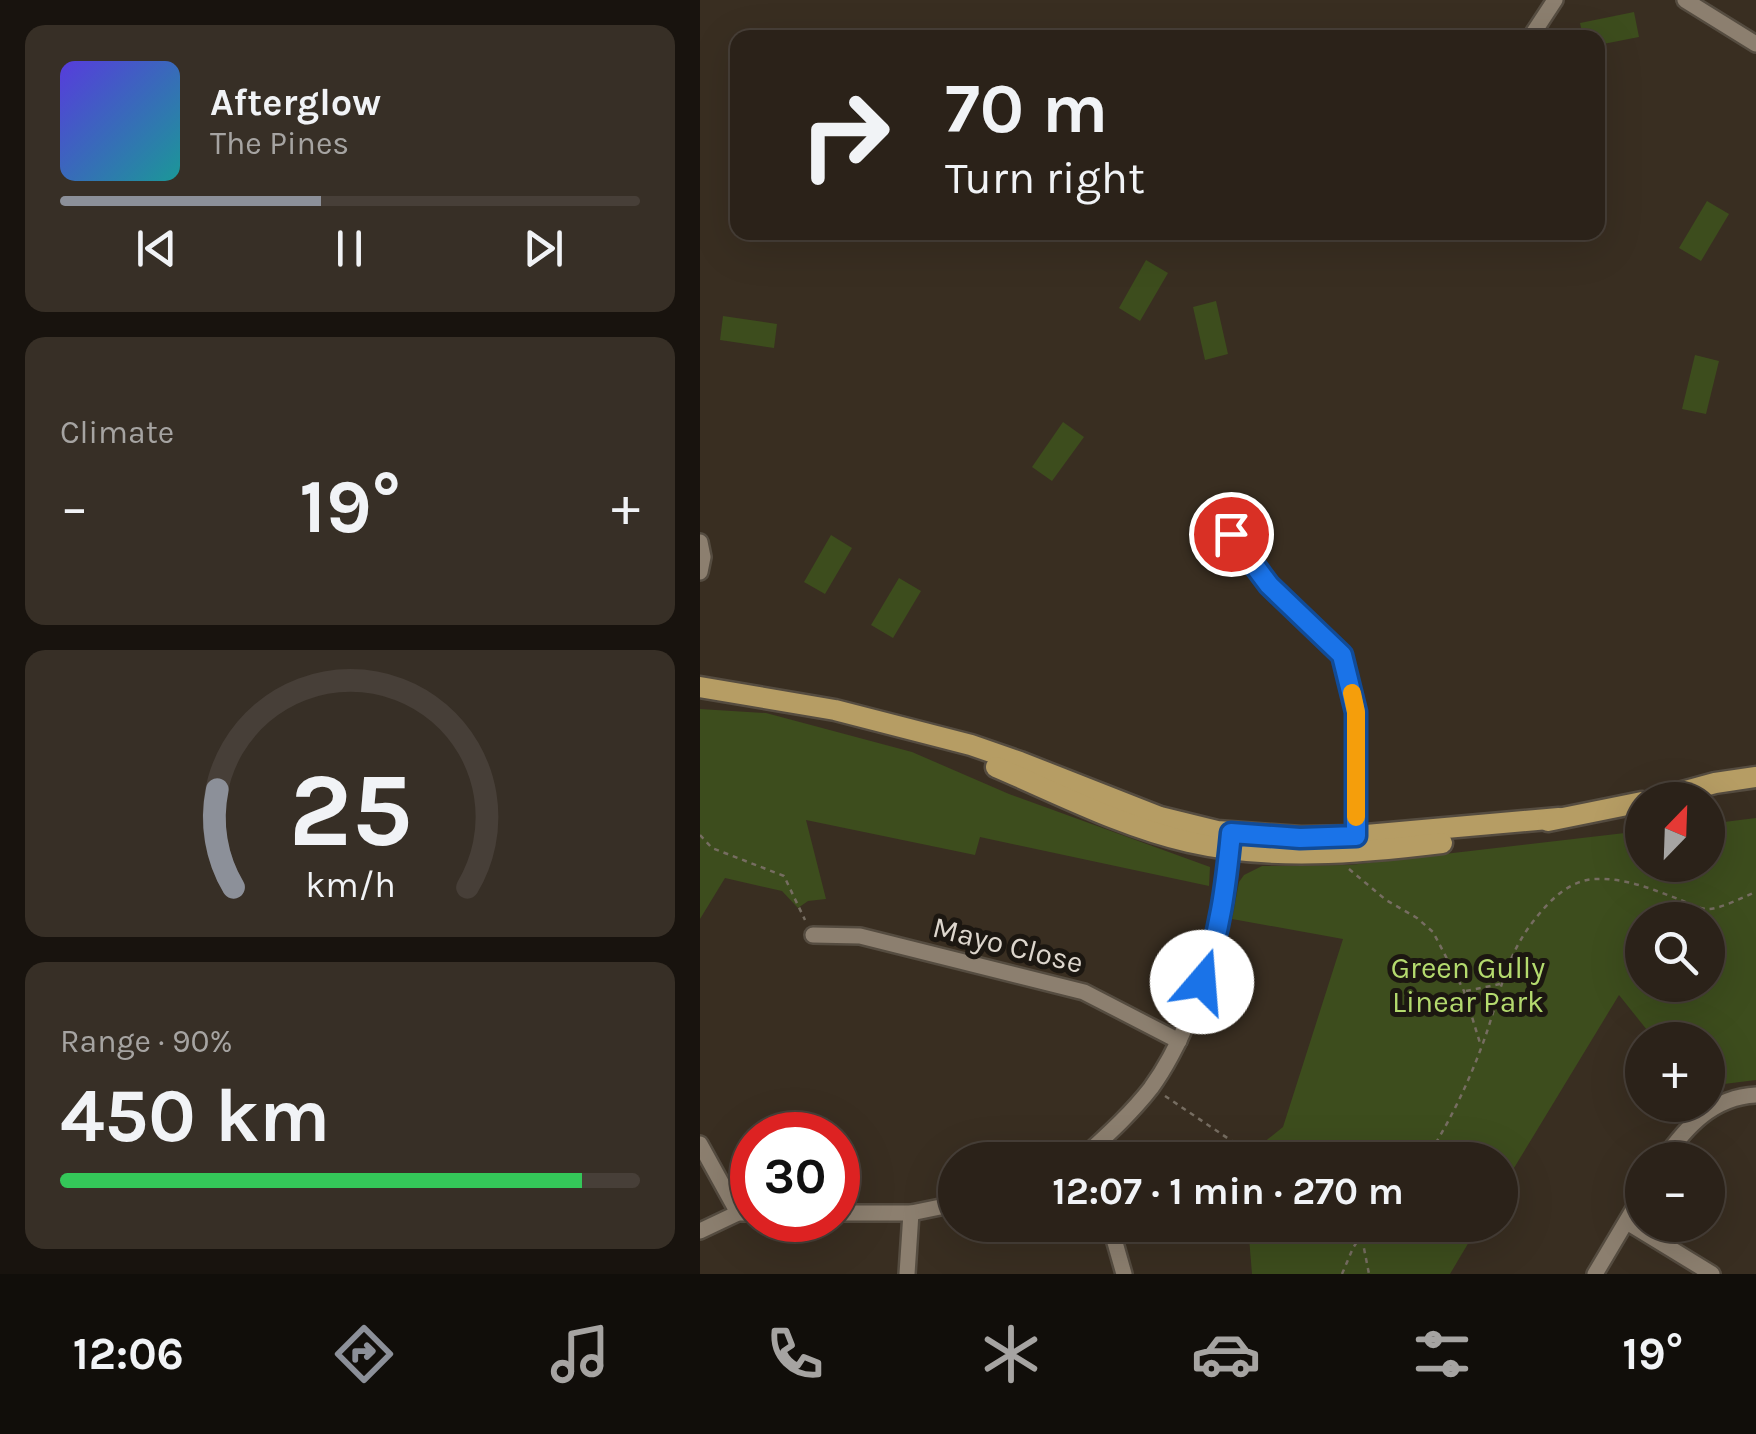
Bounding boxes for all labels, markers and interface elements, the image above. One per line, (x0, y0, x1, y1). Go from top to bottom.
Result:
text: 70 m (945, 68, 1108, 150)
icon: right (780, 70, 910, 200)
text: Afterglow (210, 80, 381, 125)
text: The Pines (210, 125, 349, 162)
text: Turn right (945, 152, 1145, 204)
icon: previous (129, 221, 184, 276)
icon: pause (322, 221, 377, 276)
icon: next (516, 221, 571, 276)
text: Climate (60, 414, 174, 451)
text: 19° (299, 463, 401, 551)
text: − (60, 475, 89, 539)
text: + (611, 475, 640, 539)
pin (1189, 492, 1274, 577)
icon: arrive (1204, 507, 1259, 562)
text: 25 (288, 750, 412, 871)
north arrow (1625, 782, 1725, 882)
map controls (1625, 782, 1725, 1242)
text: km/h (305, 864, 395, 906)
button: search (1625, 902, 1725, 1002)
street label: Mayo Close (929, 909, 1087, 981)
position arrow (1150, 930, 1254, 1034)
park label: Green Gully Linear Park (1391, 950, 1545, 1020)
button: + (1625, 1022, 1725, 1122)
text: Range · 90% (60, 1023, 233, 1060)
text: 450 km (60, 1072, 330, 1160)
speed limit sign: 30 (730, 1112, 860, 1242)
button: − (1625, 1142, 1725, 1242)
text: 12:07 · 1 min · 270 m (1052, 1169, 1404, 1214)
icon: directions (329, 1319, 399, 1389)
icon: music (545, 1319, 615, 1389)
icon: phone (760, 1319, 830, 1389)
icon: climate (976, 1319, 1046, 1389)
icon: car (1191, 1319, 1261, 1389)
icon: filters (1407, 1319, 1477, 1389)
text: 12:06 (73, 1328, 184, 1380)
text: 19° (1622, 1328, 1683, 1380)

